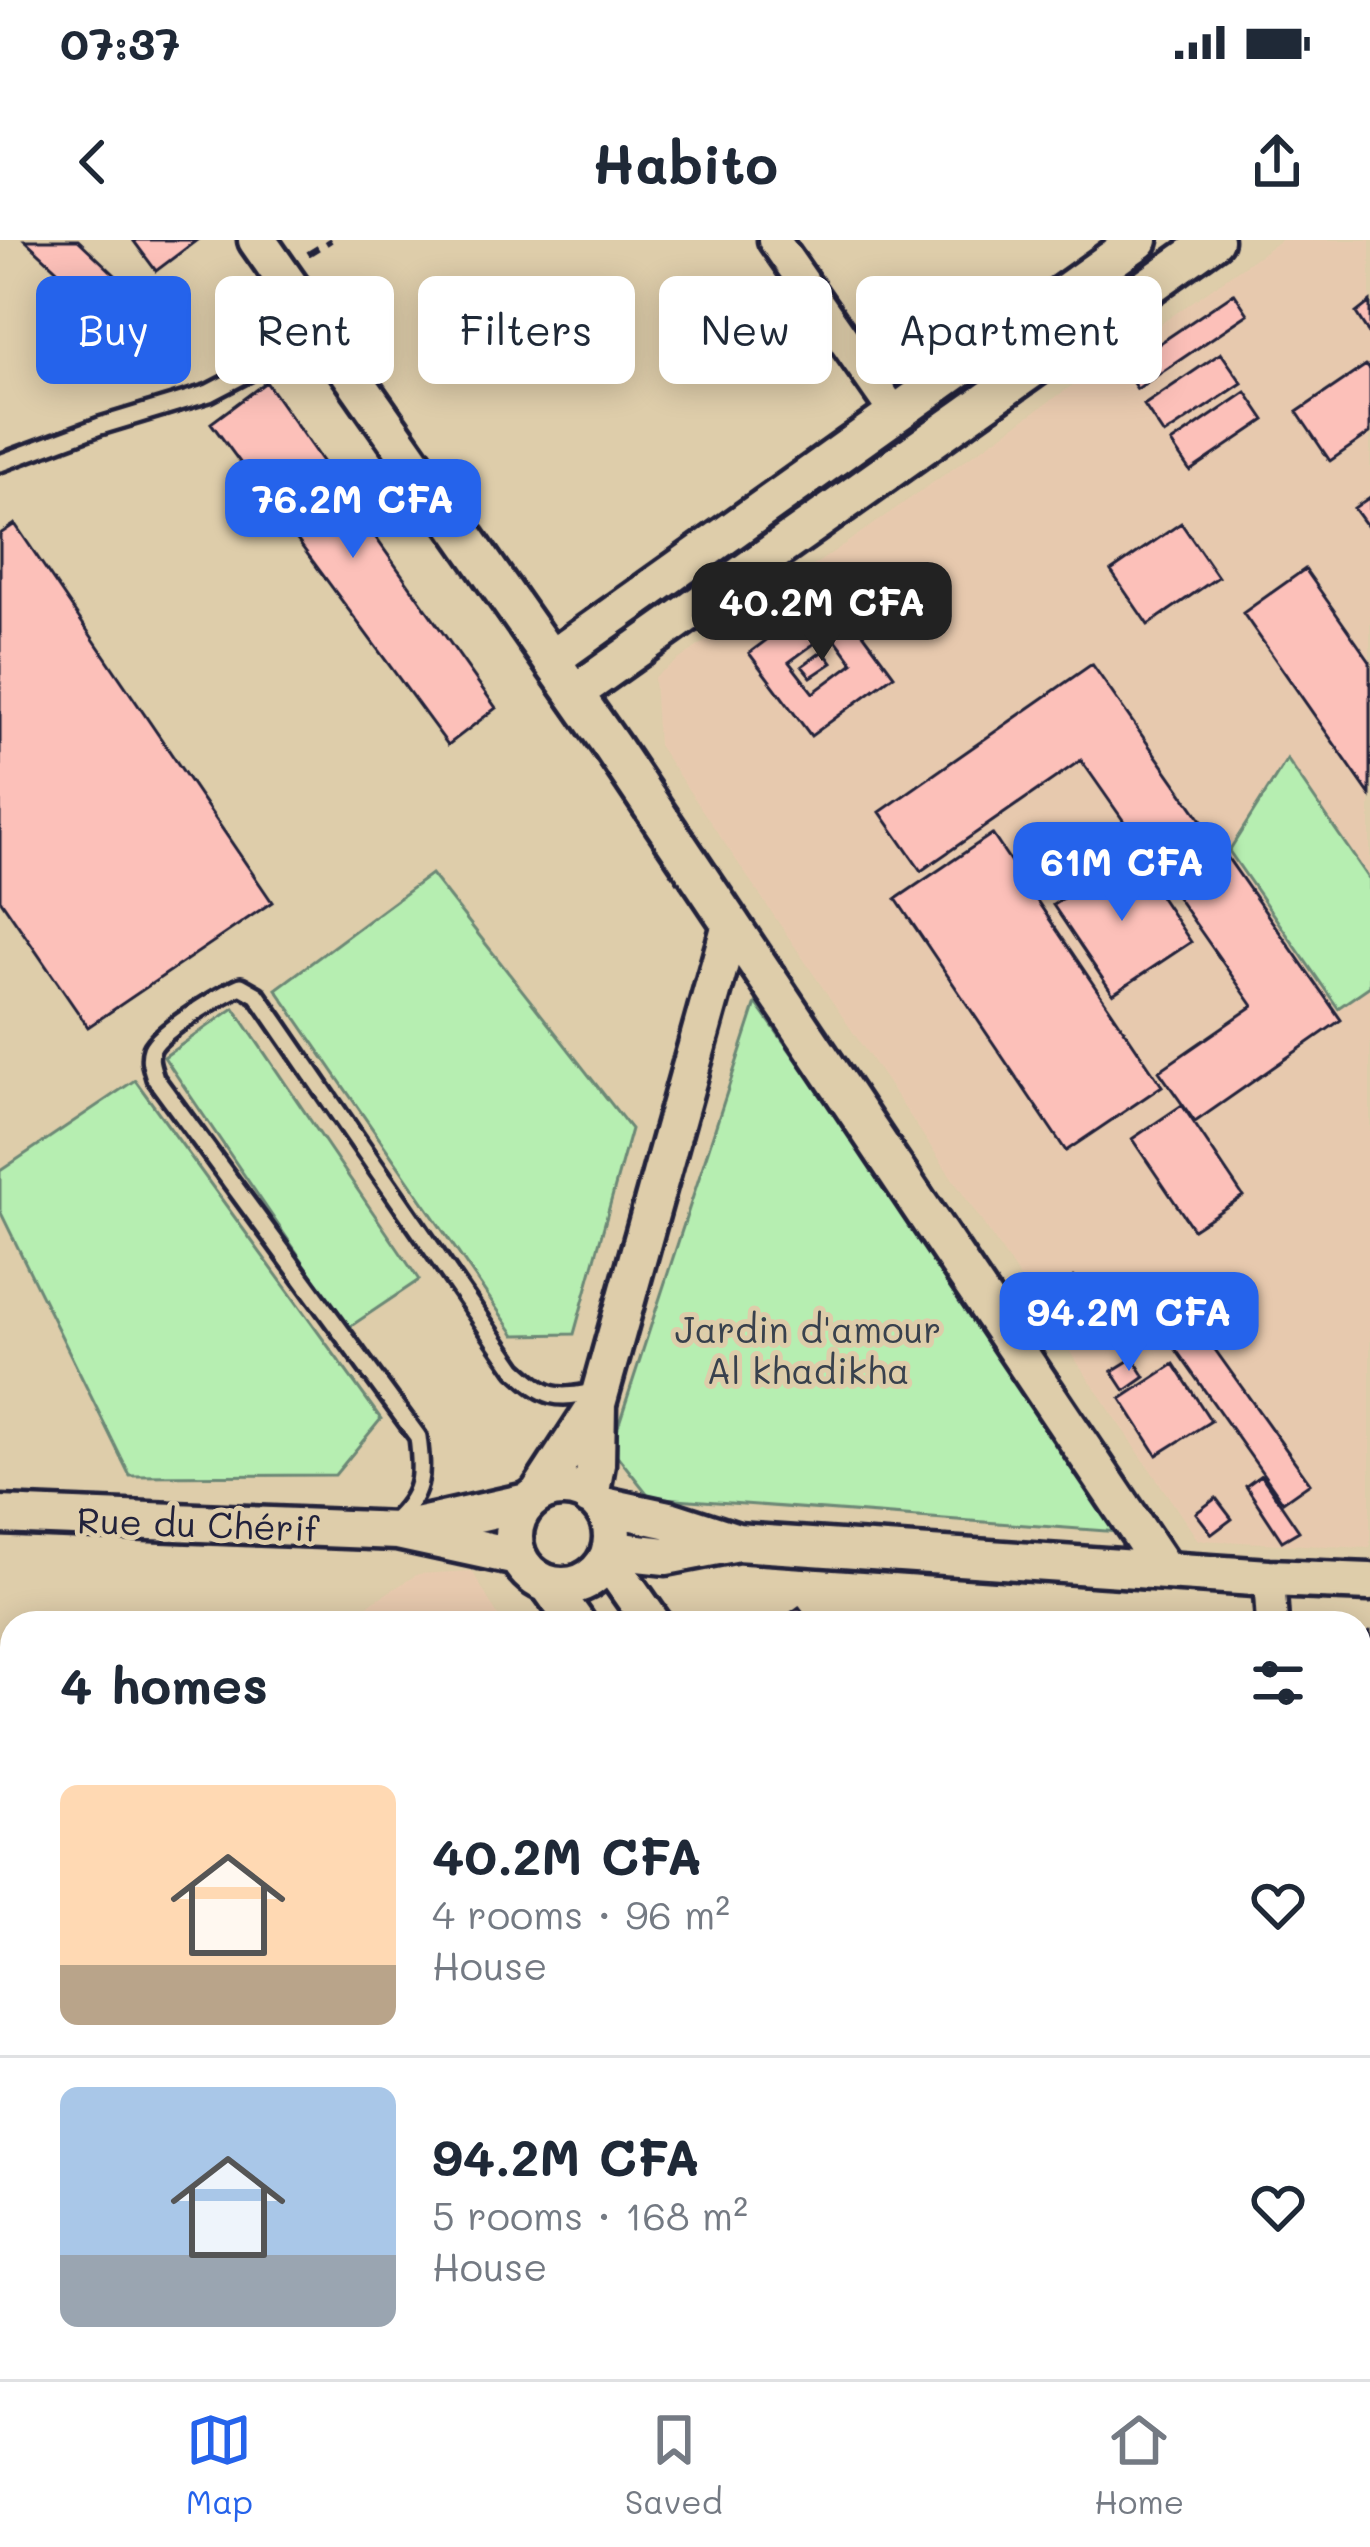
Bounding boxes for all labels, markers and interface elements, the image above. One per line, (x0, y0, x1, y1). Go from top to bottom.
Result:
text: 07:37 (60, 13, 180, 71)
text: Habito (592, 127, 778, 198)
icon: back (60, 129, 126, 195)
icon: share (1244, 129, 1310, 195)
chip: Buy (36, 276, 191, 384)
chip: Rent (215, 276, 394, 384)
chip: Filters (418, 276, 635, 384)
chip: New (659, 276, 832, 384)
chip: Apartment (856, 276, 1162, 384)
pin: 76.2M CFA (216, 459, 490, 561)
text: 76.2M CFA (252, 472, 454, 523)
pin: 40.2M CFA (685, 562, 959, 664)
text: 40.2M CFA (719, 575, 925, 626)
pin: 61M CFA (1011, 822, 1233, 924)
text: 61M CFA (1040, 835, 1204, 886)
pin: 94.2M CFA (992, 1272, 1266, 1374)
text: 94.2M CFA (1027, 1285, 1231, 1336)
park label: Jardin d'amour Al khadikha (675, 1305, 941, 1393)
street label: Rue du Chérif (76, 1495, 321, 1551)
text: 4 homes (60, 1650, 268, 1717)
icon: filters (1245, 1650, 1311, 1716)
text: 40.2M CFA (432, 1821, 702, 1888)
icon: home (156, 1833, 300, 1977)
icon: heart (1245, 1872, 1311, 1938)
text: 4 rooms · 96 m² (432, 1888, 730, 1939)
text: House (432, 1939, 547, 1990)
text: 94.2M CFA (432, 2122, 700, 2189)
icon: home (156, 2135, 300, 2279)
icon: heart (1245, 2174, 1311, 2240)
text: 5 rooms · 168 m² (432, 2189, 748, 2240)
text: House (432, 2240, 547, 2291)
tab: Map (186, 2407, 253, 2522)
tab: Saved (625, 2407, 723, 2522)
tab: Home (1094, 2407, 1184, 2522)

